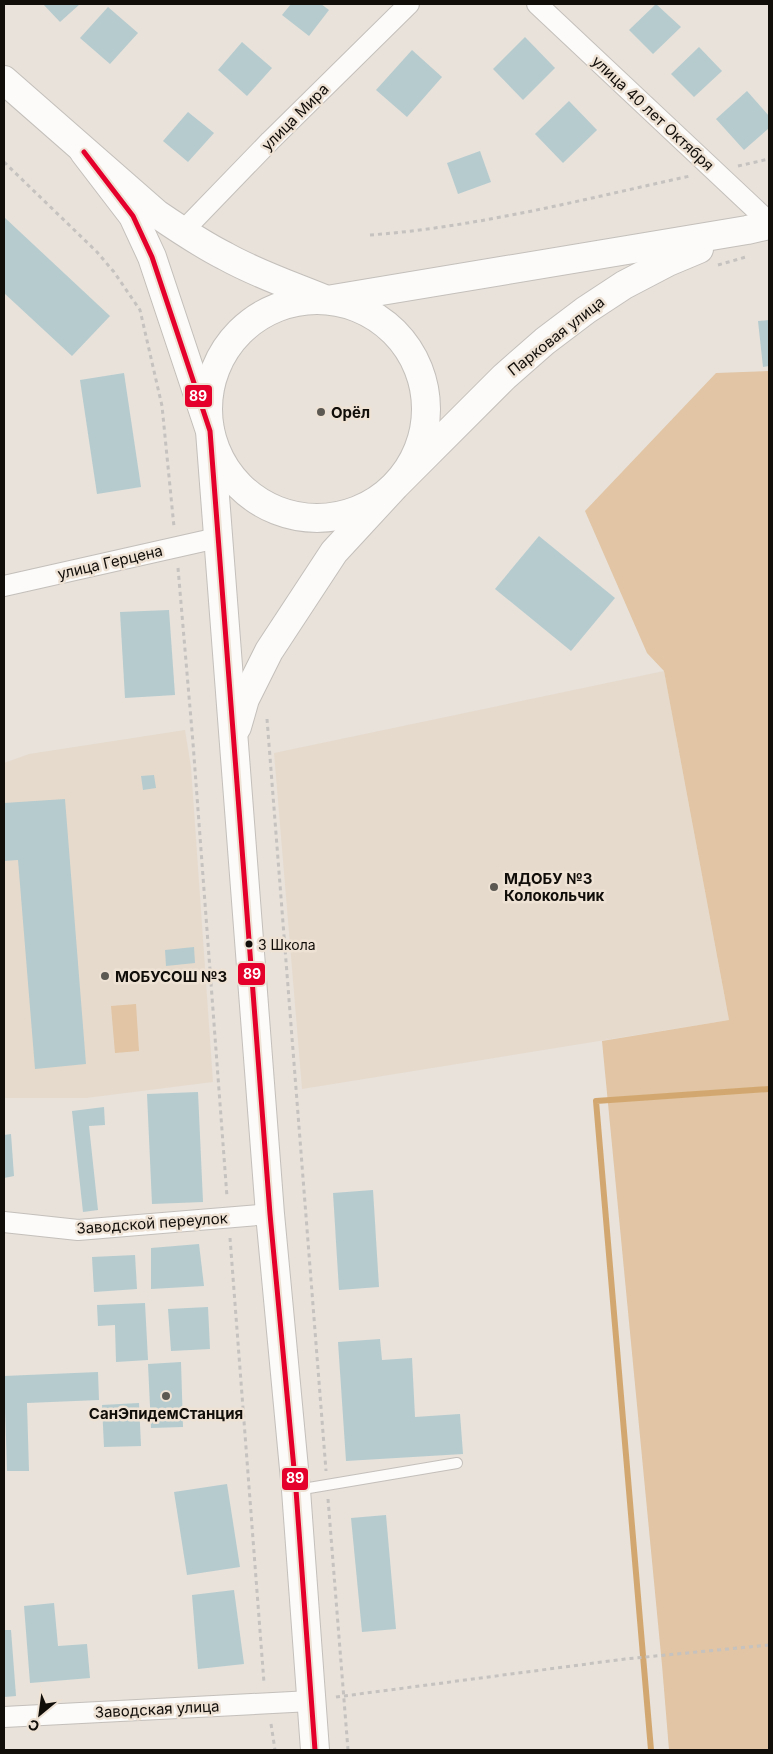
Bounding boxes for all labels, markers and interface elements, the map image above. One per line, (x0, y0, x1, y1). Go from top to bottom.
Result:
street label: улица 40 лет Октября (588, 51, 718, 175)
street label: улица Мира (258, 80, 332, 154)
street label: Парковая улица (504, 292, 608, 380)
line badge: 89 (184, 384, 213, 408)
text: 89 (189, 387, 207, 404)
place label: Орёл (331, 403, 370, 422)
marker: Орёл (315, 406, 327, 418)
street label: улица Герцена (56, 541, 164, 583)
place label: МДОБУ №3 Колокольчик (504, 869, 605, 905)
marker: МДОБУ №3 Колокольчик (488, 881, 500, 893)
place label: 3 Школа (258, 936, 316, 953)
marker: 3 Школа (244, 939, 254, 949)
line badge: 89 (237, 962, 266, 986)
text: 89 (243, 965, 261, 982)
place label: МОБУСОШ №3 (115, 967, 227, 986)
marker: МОБУСОШ №3 (99, 970, 111, 982)
street label: Заводской переулок (76, 1208, 228, 1238)
marker: СанЭпидемСтанция (160, 1390, 172, 1402)
place label: СанЭпидемСтанция (89, 1404, 243, 1423)
line badge: 89 (281, 1467, 309, 1491)
text: 89 (286, 1469, 304, 1486)
north arrow (15, 1689, 65, 1739)
street label: Заводская улица (94, 1696, 220, 1722)
text: С (25, 1716, 42, 1736)

